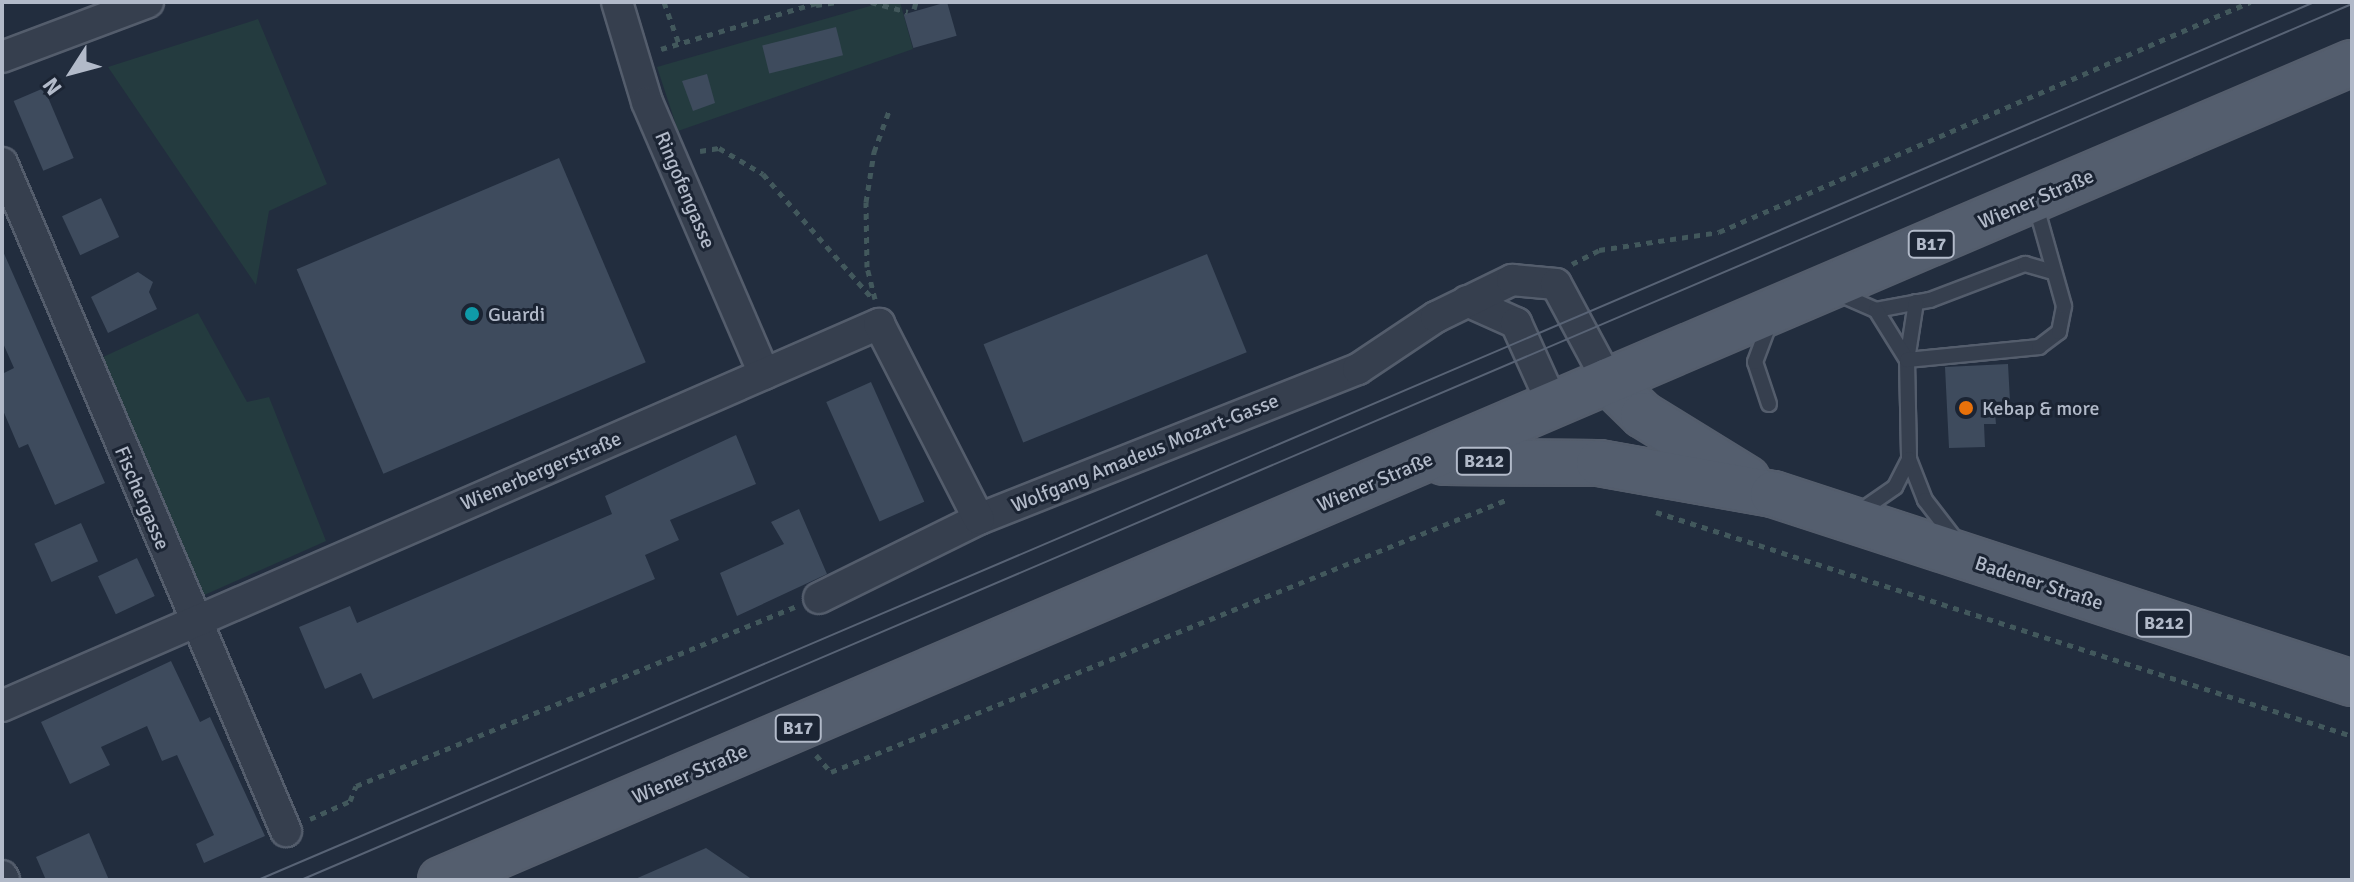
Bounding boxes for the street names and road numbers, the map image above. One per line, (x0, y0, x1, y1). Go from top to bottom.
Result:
street label: Ringofengasse (650, 128, 720, 252)
street label: Wiener Straße (1975, 164, 2097, 234)
road number: B17 (1907, 230, 1955, 258)
street label: Wolfgang Amadeus Mozart-Gasse (1008, 388, 1282, 518)
street label: Wienerbergerstraße (457, 426, 625, 516)
street label: Fischergasse (109, 443, 175, 553)
street label: Wiener Straße (1314, 447, 1436, 517)
road number: B212 (1454, 447, 1514, 475)
street label: Badener Straße (1972, 551, 2106, 615)
road number: B212 (2134, 609, 2194, 637)
road number: B17 (774, 714, 822, 742)
street label: Wiener Straße (629, 739, 751, 809)

